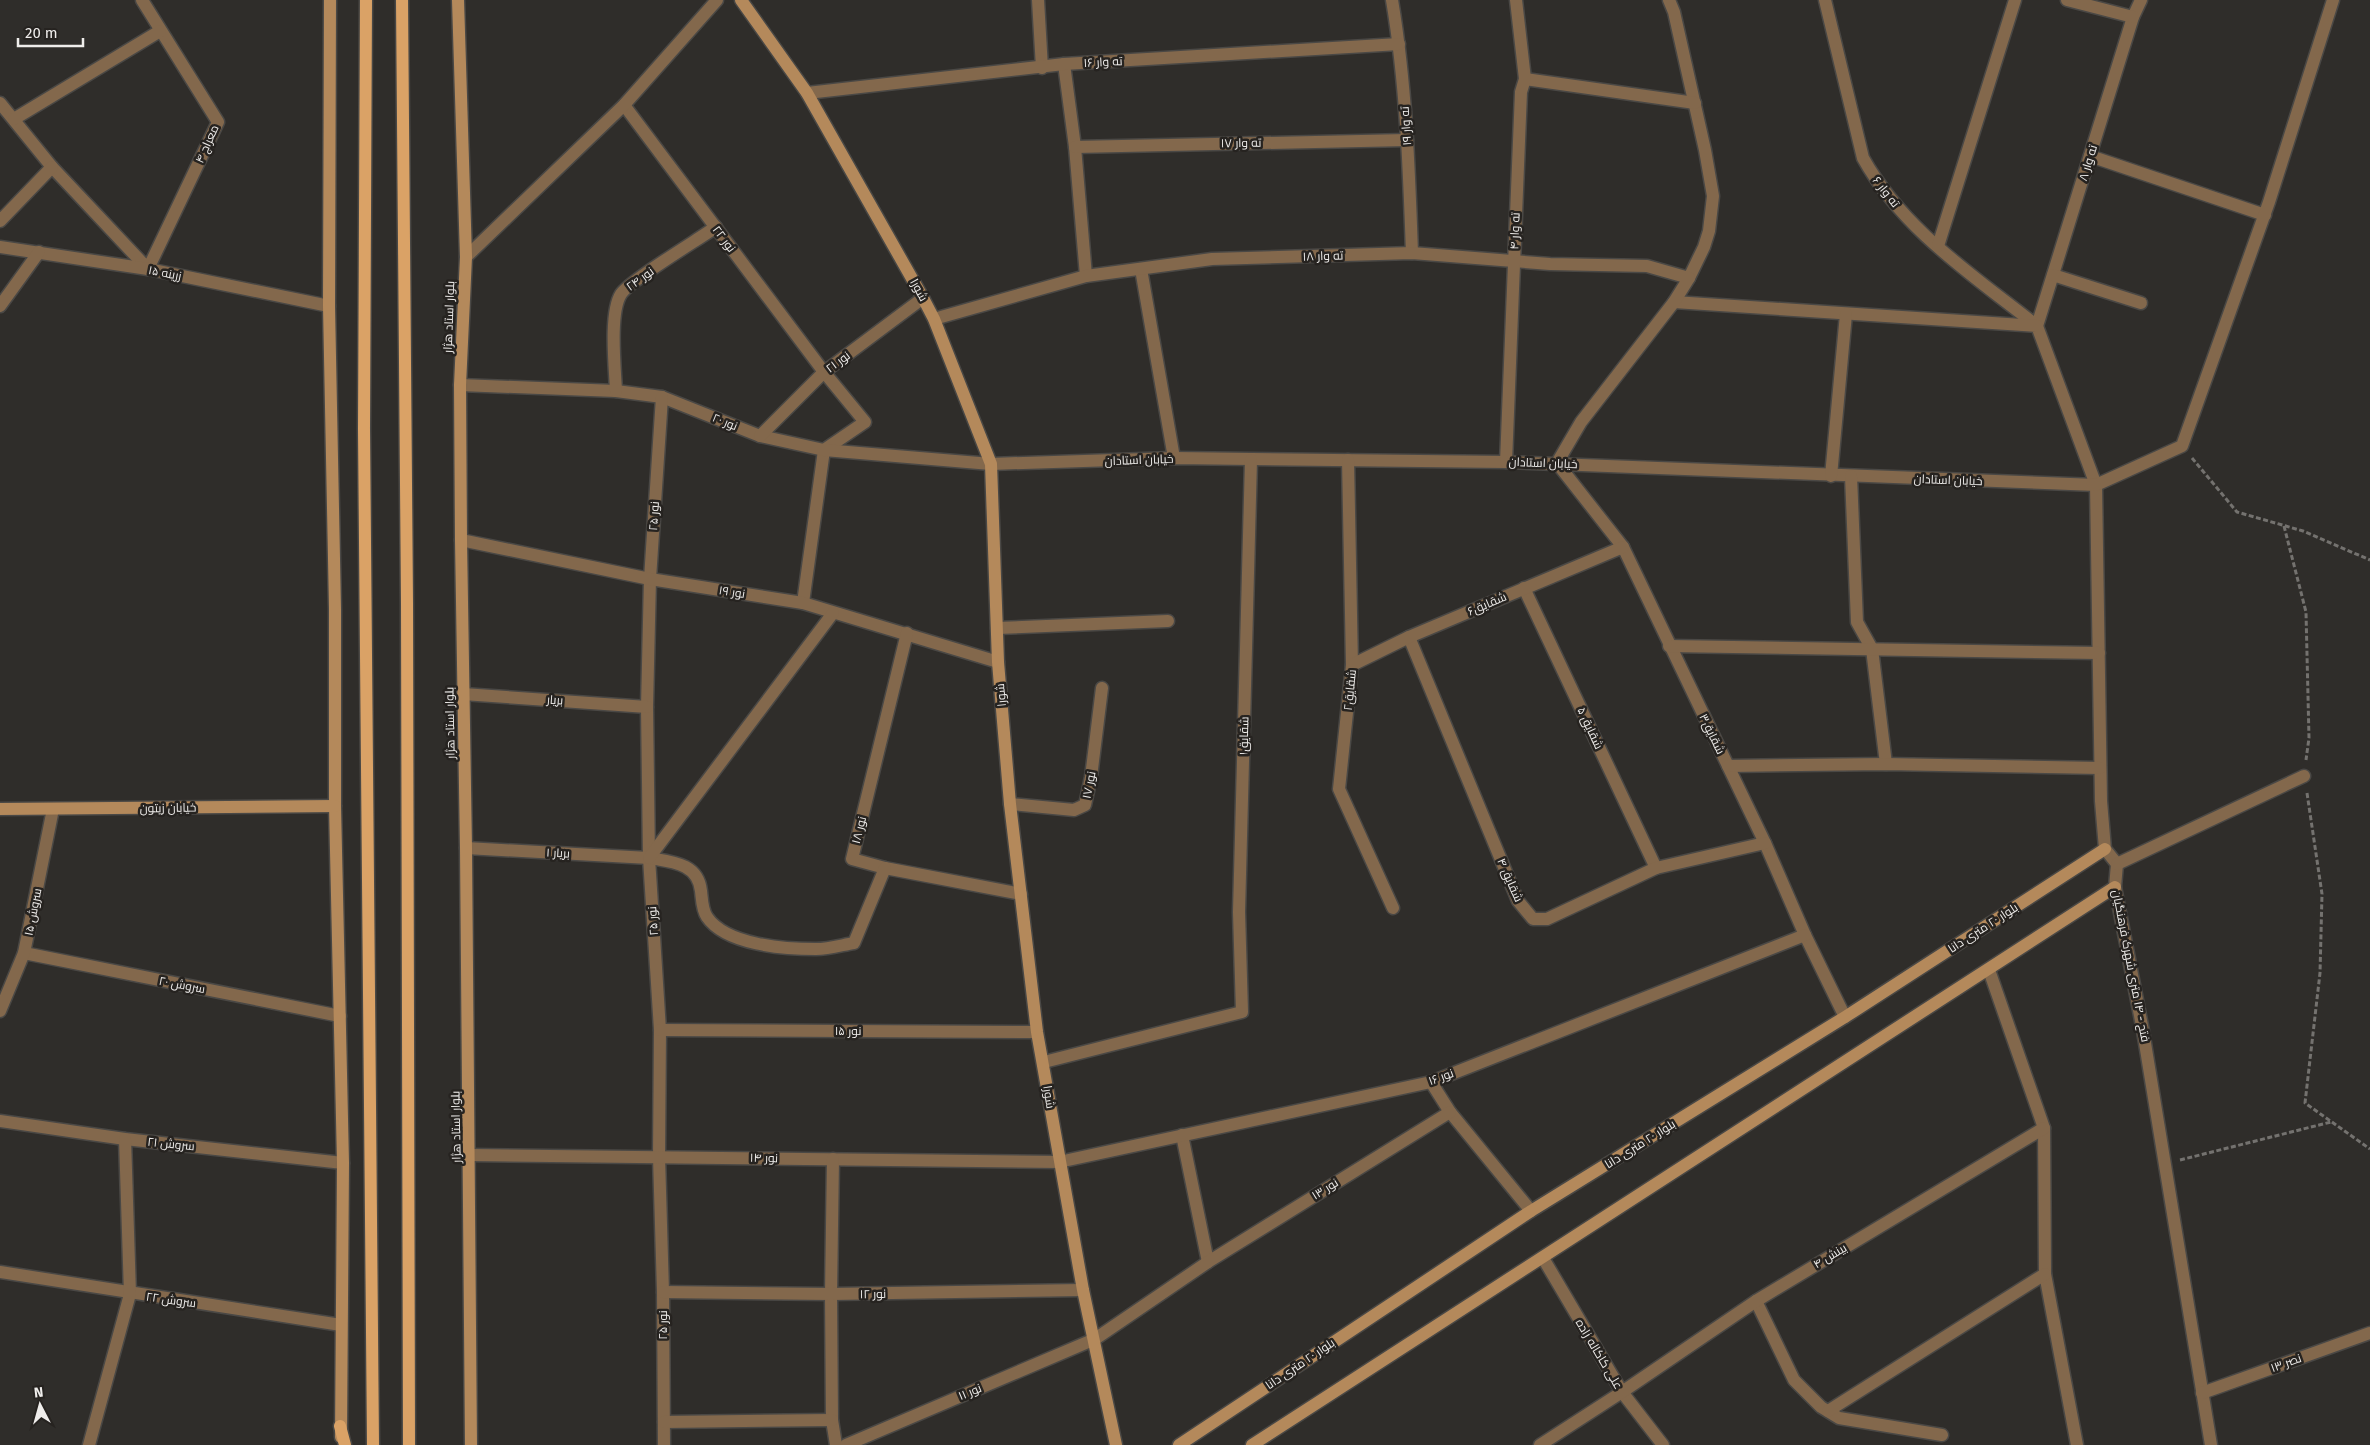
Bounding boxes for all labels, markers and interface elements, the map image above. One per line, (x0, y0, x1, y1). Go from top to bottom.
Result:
scale bar (18, 15, 82, 47)
text: 20 m (25, 24, 58, 42)
street label: ته وار ۱۶ (1083, 54, 1124, 70)
street label: ته وار ۱۹ (1398, 105, 1414, 146)
street label: معراج ۴ (192, 123, 223, 166)
street label: ته وار ۱۷ (1221, 136, 1262, 150)
street label: ته وار ۸ (2076, 143, 2100, 183)
street label: ته وار ۶ (1870, 174, 1903, 211)
street label: ته وار ۴ (1507, 211, 1523, 250)
street label: نور ۲۲ (710, 223, 738, 255)
street label: ته وار ۱۸ (1302, 248, 1344, 264)
street label: زرینه ۱۵ (147, 263, 183, 283)
street label: نور ۲۴ (623, 264, 657, 294)
street label: شورا (907, 276, 931, 304)
street label: بلوار استاد هژار (441, 281, 457, 354)
street label: نور ۲۱ (823, 348, 853, 376)
street label: نور ۲۰ (710, 411, 740, 433)
street label: خیابان استادان (1104, 452, 1174, 468)
street label: خیابان استادان (1508, 455, 1578, 471)
street label: خیابان استادان (1913, 472, 1983, 488)
street label: نور ۲۵ (646, 501, 662, 531)
street label: نور ۱۹ (718, 583, 746, 601)
street label: شقایق۶ (1465, 590, 1509, 618)
street label: شقایق۲ (1341, 669, 1359, 711)
street label: شورا (993, 683, 1009, 707)
street label: بلوار استاد هژار (442, 687, 458, 760)
street label: بریار (545, 692, 564, 708)
street label: شقایق ۵ (1574, 705, 1606, 751)
street label: شقایق۳ (1696, 712, 1728, 757)
street label: شقایق۱ (1237, 716, 1251, 756)
street label: نور ۱۷ (1079, 770, 1099, 800)
street label: خیابان زیتون (140, 801, 196, 815)
street label: نور ۱۸ (849, 815, 869, 845)
street label: بریار ۱ (546, 845, 570, 861)
street label: شقایق ۴ (1494, 856, 1526, 904)
street label: سروش ۱۵ (22, 887, 44, 937)
street label: فتح - ۱۴ متری شهرک فرهنگیان (2108, 889, 2153, 1043)
street label: بلوار ۲۰ متری دانا (1945, 900, 2021, 956)
street label: نور ۲۵ (645, 906, 661, 936)
street label: سروش ۲۰ (158, 974, 206, 996)
street label: نور ۱۵ (835, 1024, 861, 1038)
street label: نور ۱۶ (1426, 1066, 1456, 1088)
street label: شورا (1040, 1084, 1058, 1110)
street label: بلوار استاد هژار (448, 1091, 464, 1164)
street label: بلوار ۲۰ متری دانا (1602, 1117, 1678, 1171)
street label: سروش ۲۱ (147, 1135, 195, 1153)
street label: نور ۱۴ (750, 1151, 778, 1165)
street label: نور ۱۳ (1309, 1176, 1341, 1202)
street label: بینش ۴ (1811, 1241, 1849, 1271)
street label: نور ۱۲ (860, 1287, 886, 1301)
street label: سروش ۲۲ (145, 1290, 197, 1310)
street label: نور ۲۵ (656, 1310, 670, 1340)
street label: علی کاکاله زاده (1573, 1316, 1625, 1392)
street label: بلوار ۲۰ متری دانا (1263, 1336, 1337, 1392)
street label: نصر ۱۳ (2269, 1351, 2303, 1375)
north arrow (15, 1380, 65, 1430)
street label: نور ۱۱ (956, 1381, 984, 1403)
text: N (33, 1384, 44, 1402)

